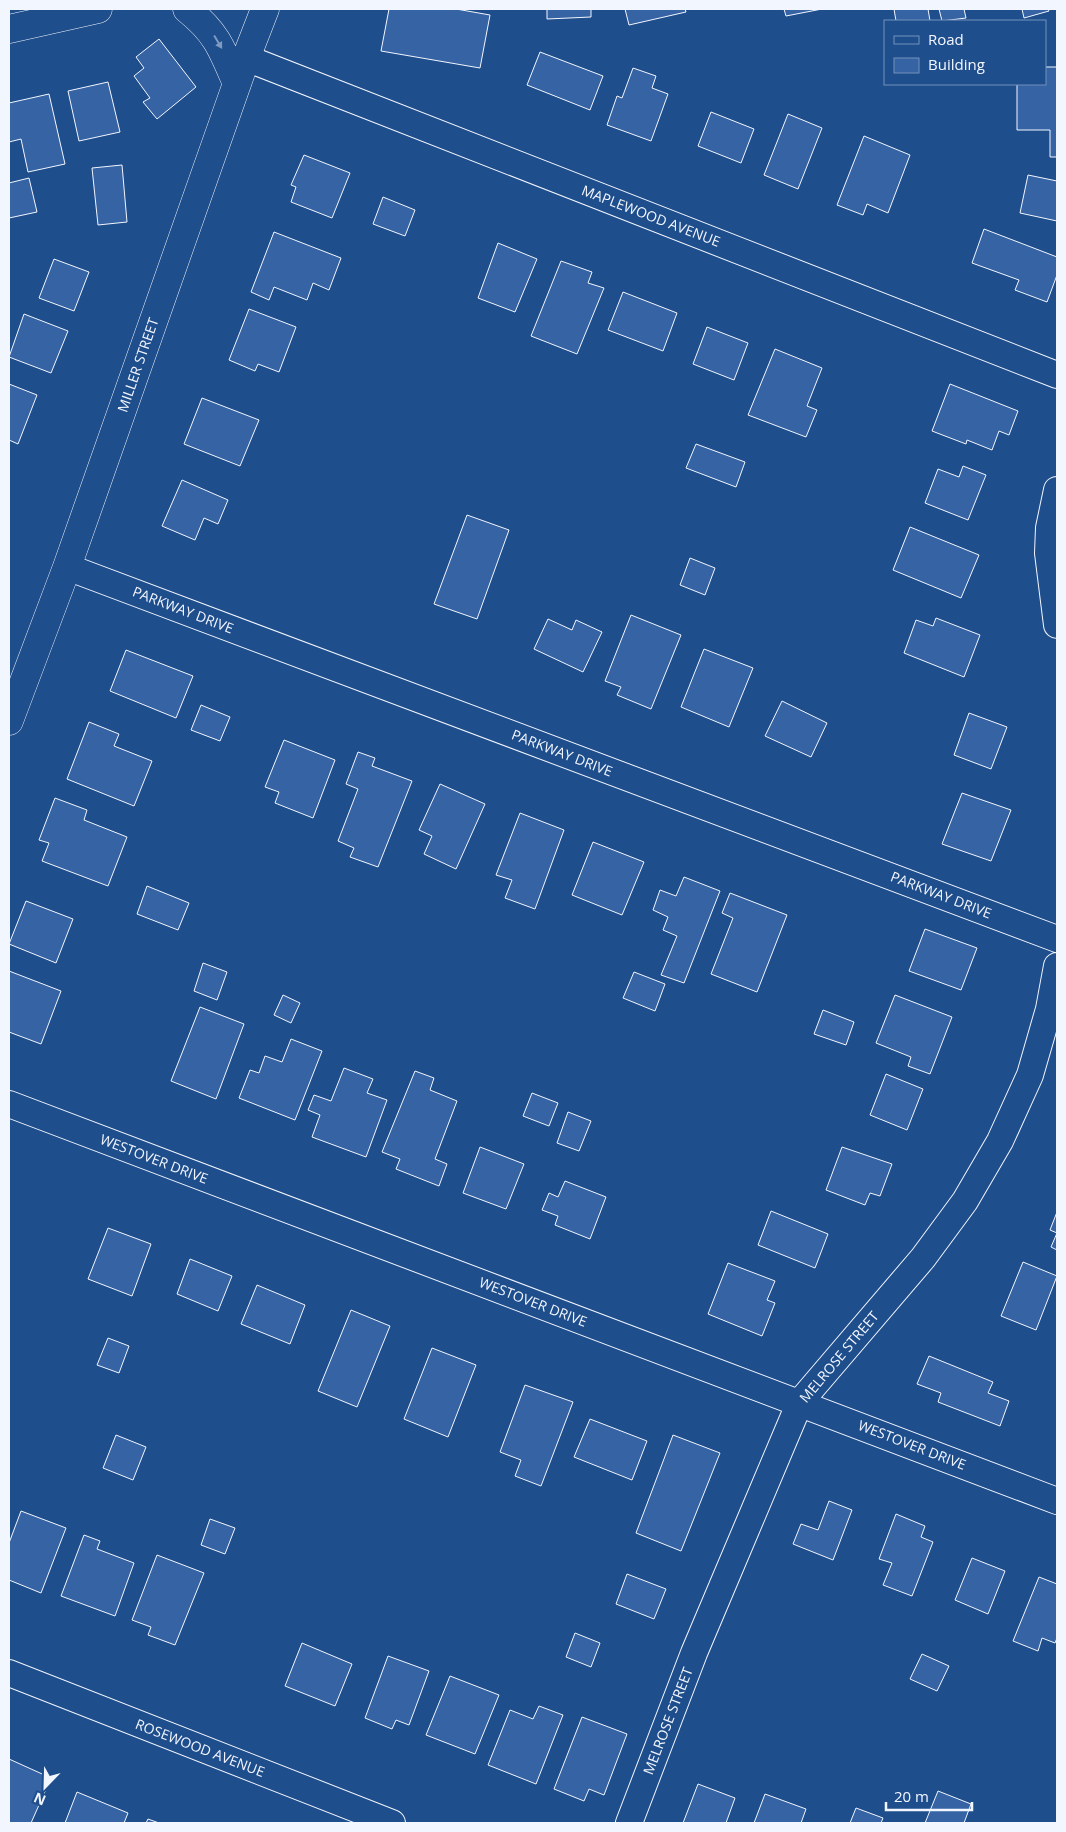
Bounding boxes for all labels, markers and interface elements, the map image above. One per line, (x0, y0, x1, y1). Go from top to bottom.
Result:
legend (884, 20, 1046, 85)
text: Road (928, 29, 964, 49)
one-way arrow (214, 35, 223, 48)
text: Building (928, 54, 985, 74)
street label: MAPLEWOOD AVENUE (579, 180, 723, 251)
street label: MILLER STREET (113, 315, 163, 414)
street label: PARKWAY DRIVE (130, 582, 236, 637)
street label: PARKWAY DRIVE (509, 725, 615, 780)
street label: PARKWAY DRIVE (888, 867, 994, 922)
street label: WESTOVER DRIVE (97, 1129, 211, 1188)
street label: WESTOVER DRIVE (476, 1272, 590, 1331)
street label: MELROSE STREET (795, 1307, 883, 1406)
street label: WESTOVER DRIVE (855, 1415, 969, 1474)
street label: MELROSE STREET (638, 1664, 697, 1777)
street label: ROSEWOOD AVENUE (133, 1714, 268, 1781)
north arrow (20, 1762, 70, 1812)
scale bar (886, 1780, 972, 1812)
text: 20 m (894, 1786, 929, 1806)
text: N (31, 1788, 49, 1810)

